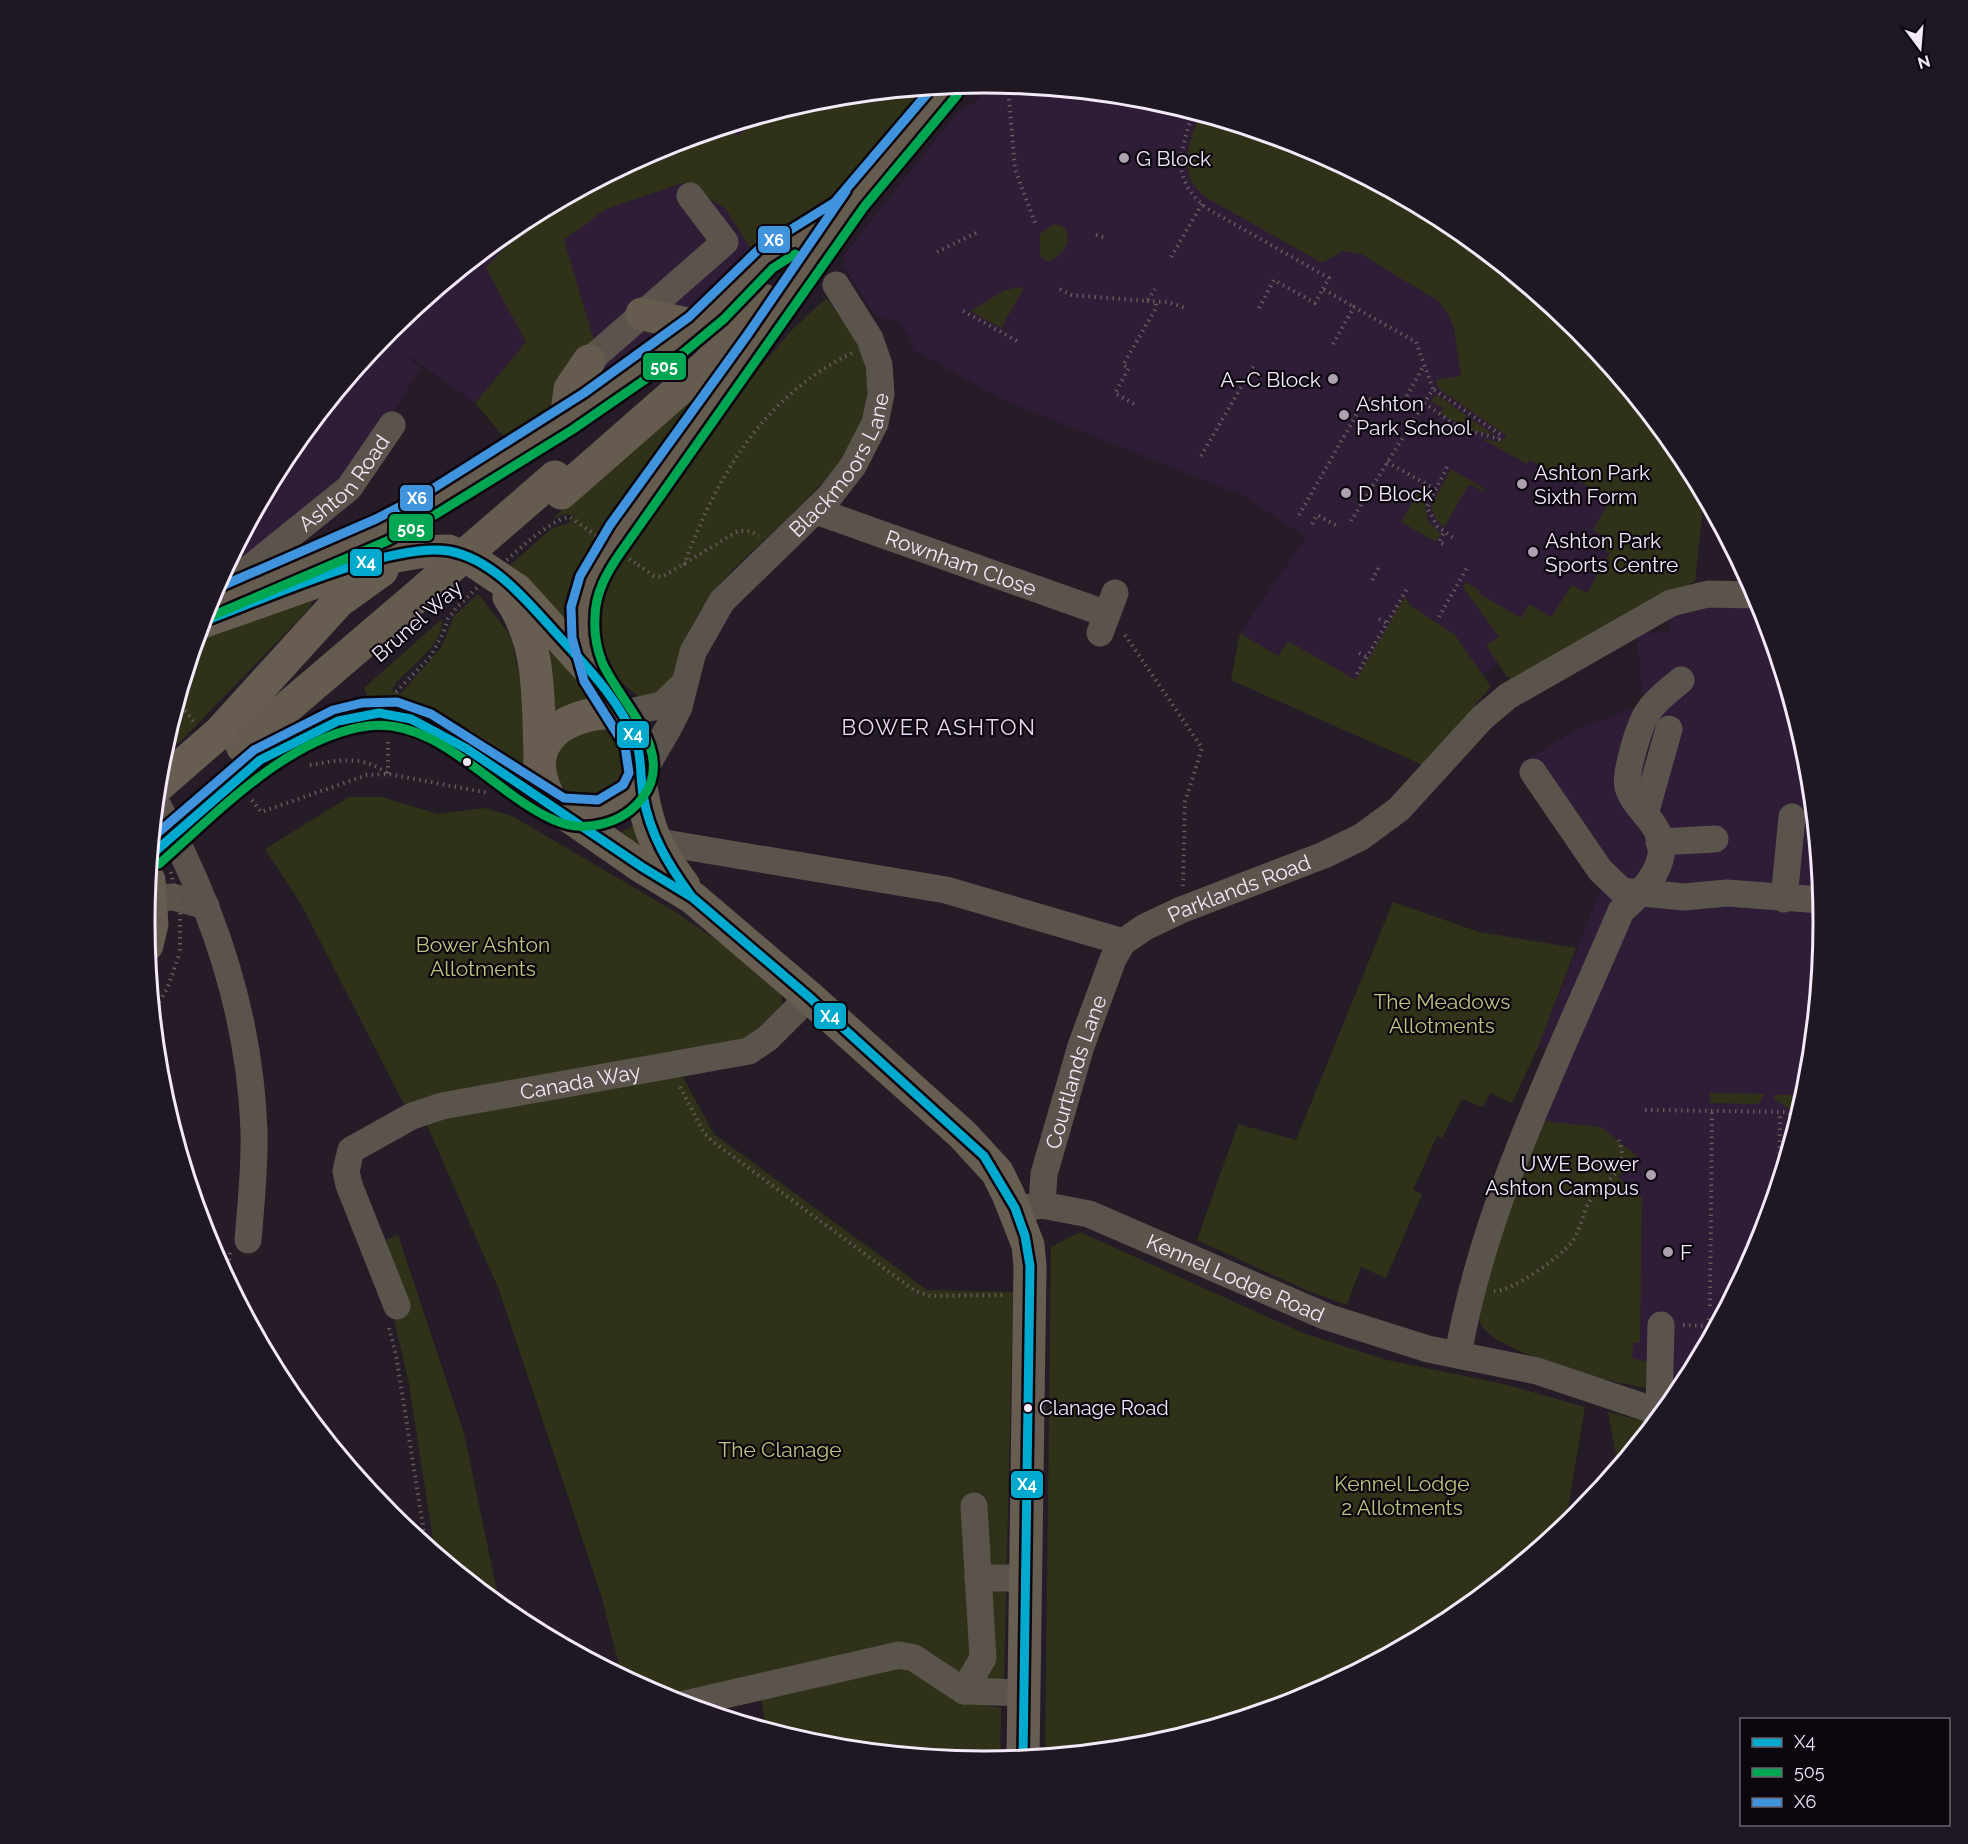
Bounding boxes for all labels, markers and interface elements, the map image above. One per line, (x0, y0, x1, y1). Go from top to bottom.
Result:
north arrow (1890, 18, 1950, 78)
text: N (1916, 51, 1932, 73)
place label: G Block (1136, 146, 1211, 171)
marker: G Block (1117, 151, 1131, 165)
line badge: X6 (757, 225, 791, 254)
text: X6 (763, 231, 784, 250)
line badge: 505 (642, 352, 687, 381)
text: 505 (650, 357, 678, 376)
place label: A–C Block (1220, 367, 1321, 392)
marker: A–C Block (1326, 372, 1340, 386)
street label: Blackmoors Lane (784, 391, 893, 542)
place label: Ashton Park School (1356, 391, 1472, 440)
marker: Ashton Park School (1337, 408, 1351, 422)
street label: Ashton Road (293, 430, 394, 536)
place label: Ashton Park Sixth Form (1534, 460, 1650, 509)
marker: Ashton Park Sixth Form (1515, 477, 1529, 491)
place label: D Block (1358, 481, 1433, 506)
line badge: X6 (399, 484, 434, 512)
marker: D Block (1339, 486, 1353, 500)
text: X6 (406, 489, 427, 508)
line badge: 505 (388, 513, 434, 542)
text: 505 (397, 519, 425, 538)
street label: Rownham Close (882, 524, 1040, 601)
place label: Ashton Park Sports Centre (1545, 528, 1678, 577)
marker: Ashton Park Sports Centre (1526, 545, 1540, 559)
line badge: X4 (349, 548, 383, 577)
text: X4 (355, 553, 376, 572)
street label: Brunel Way (367, 575, 467, 667)
district label: BOWER ASHTON (842, 714, 1036, 740)
line badge: X4 (616, 720, 650, 749)
text: X4 (622, 725, 643, 744)
unlabelled marker (461, 756, 473, 768)
street label: Parklands Road (1163, 849, 1314, 927)
park label: Bower Ashton Allotments (416, 932, 550, 981)
park label: The Meadows Allotments (1374, 989, 1510, 1038)
street label: Courtlands Lane (1039, 991, 1111, 1152)
line badge: X4 (813, 1002, 847, 1030)
text: X4 (819, 1007, 840, 1026)
street label: Canada Way (518, 1058, 643, 1104)
place label: UWE Bower Ashton Campus (1485, 1151, 1640, 1200)
marker: UWE Bower Ashton Campus (1644, 1168, 1658, 1182)
street label: Kennel Lodge Road (1143, 1228, 1328, 1327)
place label: F (1680, 1240, 1692, 1265)
marker: F (1661, 1245, 1675, 1259)
place label: Clanage Road (1039, 1396, 1169, 1420)
marker: Clanage Road (1022, 1402, 1034, 1414)
park label: The Clanage (718, 1437, 842, 1462)
line badge: X4 (1010, 1470, 1044, 1499)
park label: Kennel Lodge 2 Allotments (1334, 1471, 1470, 1520)
text: X4 (1016, 1475, 1037, 1494)
legend (1740, 1718, 1950, 1826)
text: X4 (1794, 1731, 1815, 1752)
text: 505 (1794, 1761, 1825, 1782)
text: X6 (1794, 1791, 1816, 1812)

